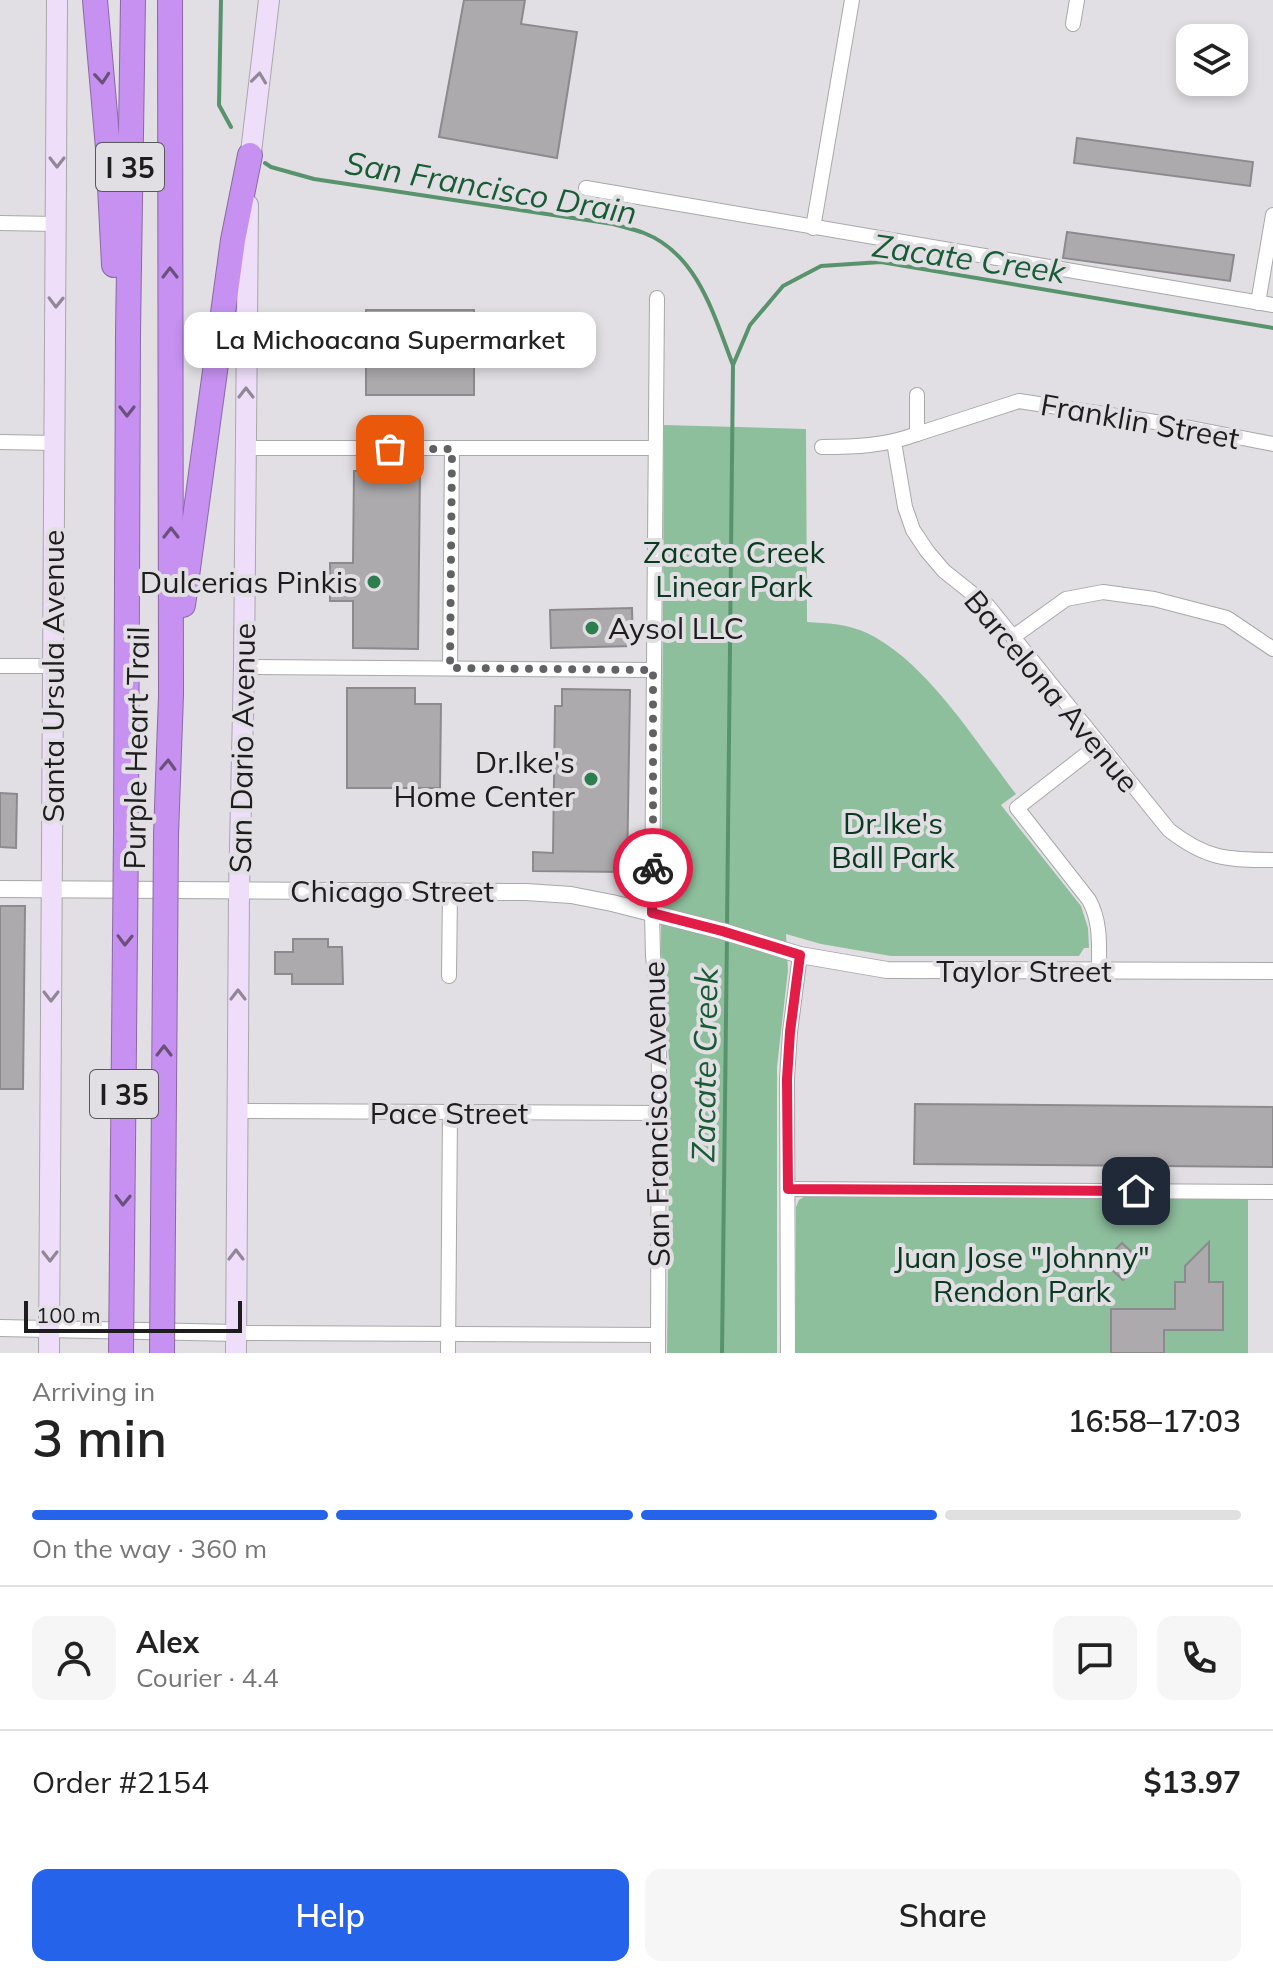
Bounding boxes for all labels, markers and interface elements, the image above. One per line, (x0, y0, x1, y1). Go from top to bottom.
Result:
map controls (1176, 24, 1248, 96)
button: layers (1176, 24, 1248, 96)
one-way arrow (250, 71, 267, 85)
one-way arrow (93, 72, 110, 85)
water label: San Francisco Drain (342, 142, 640, 232)
road number: I 35 (96, 143, 164, 191)
one-way arrow (48, 156, 66, 169)
water label: Zacate Creek (870, 225, 1069, 292)
one-way arrow (161, 266, 179, 279)
one-way arrow (47, 296, 65, 309)
callout: La Michoacana Supermarket (184, 313, 596, 369)
text: La Michoacana Supermarket (215, 323, 565, 356)
street label: Franklin Street (1038, 385, 1242, 457)
one-way arrow (237, 386, 255, 399)
one-way arrow (118, 405, 136, 418)
pin (356, 415, 424, 483)
icon: bag (368, 427, 412, 471)
one-way arrow (162, 526, 180, 539)
street label: Santa Ursula Avenue (34, 530, 72, 822)
park label: Zacate Creek Linear Park (643, 533, 826, 605)
place label: Dulcerias Pinkis (140, 563, 358, 601)
marker: Dulcerias Pinkis (365, 573, 383, 591)
street label: Barcelona Avenue (956, 582, 1148, 800)
place label: Aysol LLC (608, 609, 744, 647)
marker: Aysol LLC (583, 619, 601, 637)
street label: San Dario Avenue (221, 623, 263, 873)
street label: Purple Heart Trail (115, 626, 157, 870)
place label: Dr.Ike's Home Center (393, 743, 575, 815)
one-way arrow (160, 758, 177, 771)
marker: Dr.Ike's Home Center (582, 770, 600, 788)
park label: Dr.Ike's Ball Park (831, 804, 955, 876)
courier (613, 828, 693, 908)
icon: bike (631, 846, 675, 890)
street label: Chicago Street (290, 872, 494, 910)
one-way arrow (116, 934, 134, 947)
street label: Taylor Street (936, 952, 1112, 990)
street label: San Francisco Avenue (634, 961, 678, 1267)
water label: Zacate Creek (682, 966, 726, 1162)
one-way arrow (229, 988, 247, 1001)
one-way arrow (42, 990, 60, 1003)
one-way arrow (155, 1044, 173, 1057)
road number: I 35 (90, 1070, 158, 1118)
street label: Pace Street (370, 1094, 528, 1132)
pin (1102, 1157, 1170, 1225)
icon: home (1114, 1169, 1158, 1213)
one-way arrow (114, 1194, 132, 1207)
park label: Juan Jose "Johnny" Rendon Park (894, 1238, 1150, 1310)
one-way arrow (227, 1248, 245, 1261)
one-way arrow (41, 1250, 59, 1263)
scale bar (24, 1297, 242, 1333)
text: 100 m (36, 1301, 101, 1329)
text: Arriving in (32, 1375, 155, 1408)
text: 16:58–17:03 (1068, 1402, 1241, 1440)
text: 3 min (32, 1405, 167, 1470)
text: On the way · 360 m (32, 1532, 267, 1565)
button: person (32, 1616, 116, 1700)
button: chat (1053, 1616, 1137, 1700)
button: phone (1157, 1616, 1241, 1700)
text: Alex (136, 1623, 199, 1661)
text: Courier · 4.4 (136, 1661, 279, 1694)
text: Order #2154 (32, 1763, 209, 1801)
text: $13.97 (1144, 1763, 1241, 1801)
button: Help (32, 1869, 629, 1961)
button: Share (645, 1869, 1241, 1961)

